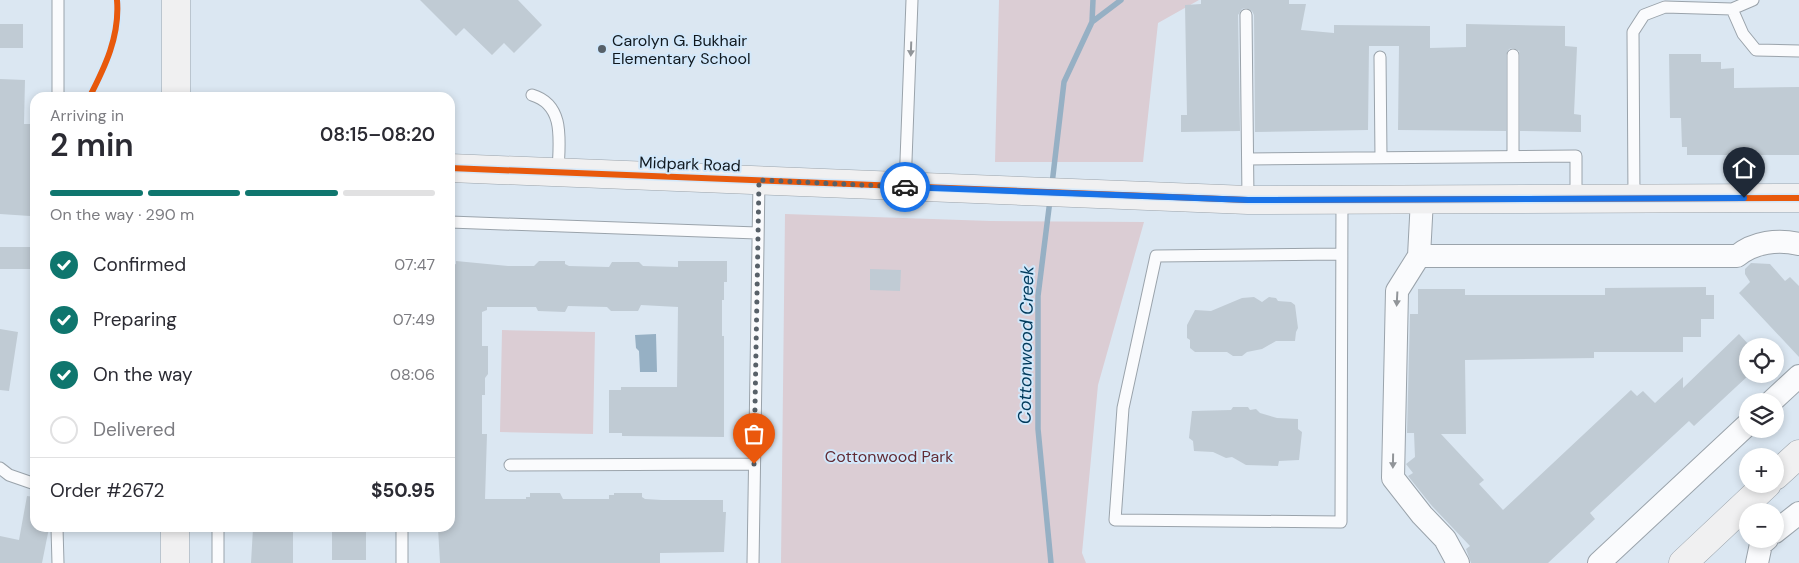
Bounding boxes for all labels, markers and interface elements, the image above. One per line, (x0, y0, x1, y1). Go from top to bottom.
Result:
place label: Carolyn G. Bukhair Elementary School (612, 30, 750, 69)
one-way arrow (907, 41, 915, 57)
marker: Carolyn G. Bukhair Elementary School (596, 43, 608, 55)
text: Arriving in (50, 105, 124, 126)
text: 08:15–08:20 (320, 122, 435, 147)
text: 2 min (50, 124, 134, 166)
pin (1723, 147, 1765, 198)
street label: Midpark Road (639, 152, 741, 176)
icon: home (1730, 154, 1758, 182)
courier (880, 162, 930, 212)
icon: car (891, 173, 919, 201)
text: On the way · 290 m (50, 204, 194, 225)
icon: check (50, 251, 78, 279)
text: Confirmed (93, 252, 186, 277)
text: 07:47 (394, 254, 435, 275)
water label: Cottonwood Creek (1013, 265, 1039, 424)
one-way arrow (1393, 291, 1401, 307)
icon: check (50, 306, 78, 334)
text: Preparing (93, 307, 177, 332)
text: 07:49 (393, 309, 435, 330)
map controls (1739, 338, 1784, 548)
button: locate (1739, 338, 1784, 383)
icon: check (50, 361, 78, 389)
text: On the way (93, 362, 193, 387)
text: 08:06 (390, 364, 435, 385)
button: layers (1739, 393, 1784, 438)
pin (733, 413, 775, 464)
text: Delivered (93, 417, 175, 442)
icon: bag (740, 420, 768, 448)
park label: Cottonwood Park (825, 446, 953, 467)
button: + (1739, 448, 1784, 493)
one-way arrow (1389, 453, 1397, 469)
text: Order #2672 (50, 478, 164, 503)
text: $50.95 (371, 478, 435, 503)
button: − (1739, 503, 1784, 548)

